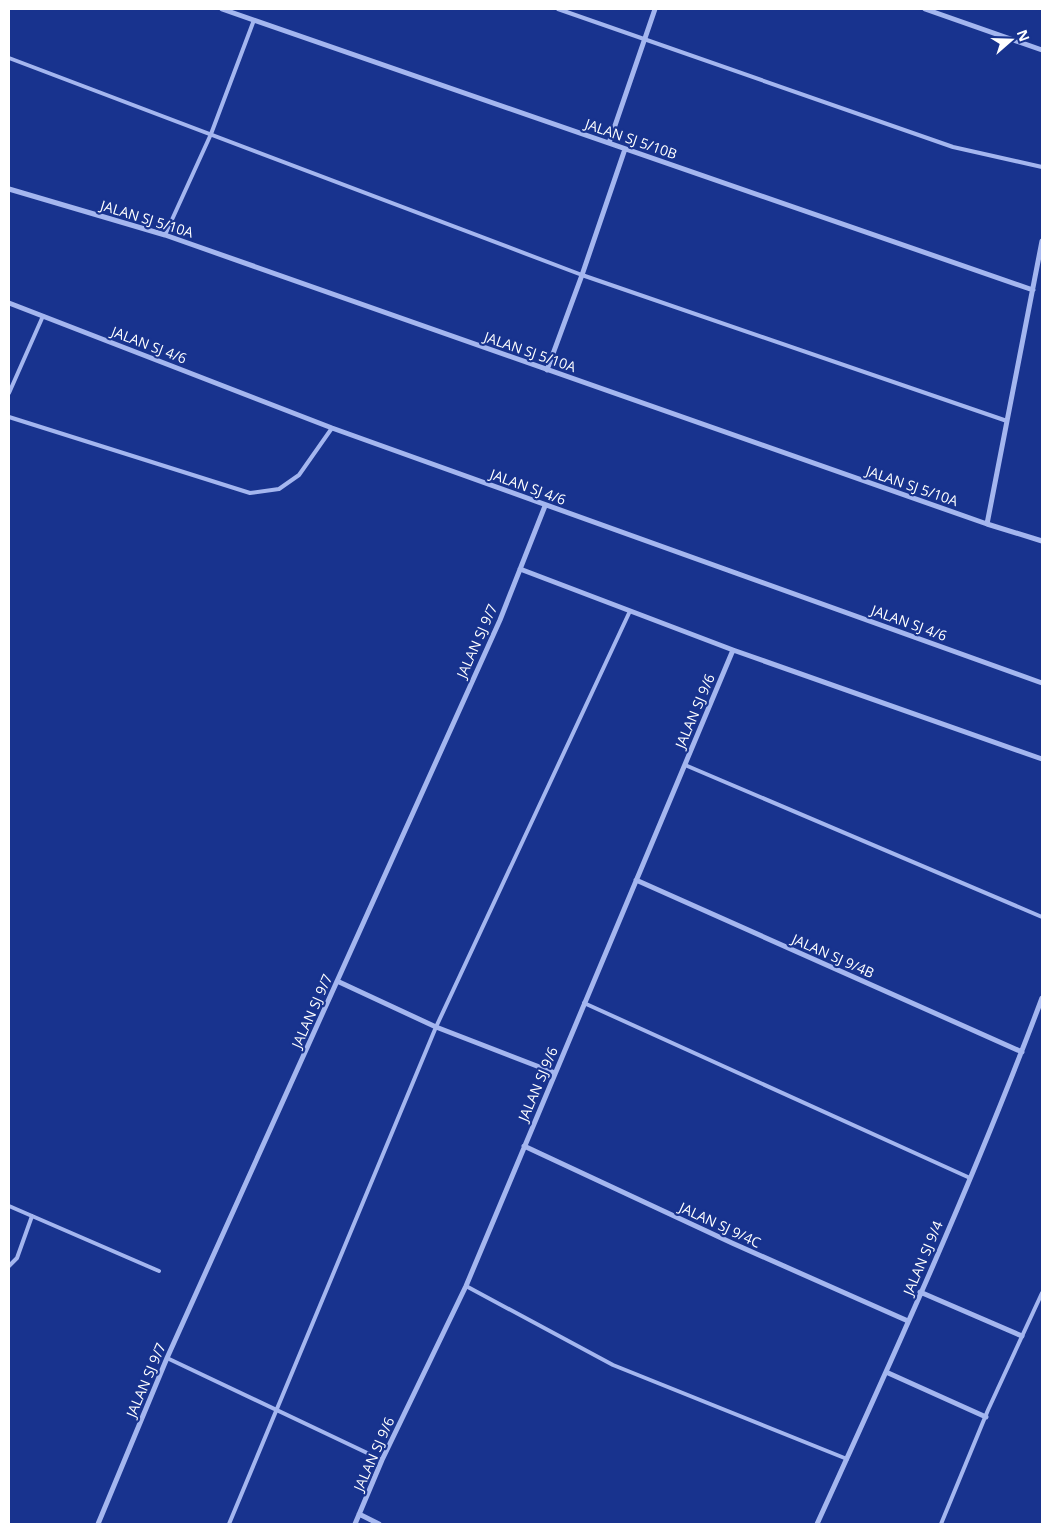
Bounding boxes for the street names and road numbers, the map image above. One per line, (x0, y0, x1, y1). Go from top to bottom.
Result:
street label: JALAN SJ 5/10B (581, 113, 680, 163)
street label: JALAN SJ 5/10A (97, 195, 196, 242)
street label: JALAN SJ 4/6 (107, 321, 190, 368)
street label: JALAN SJ 5/10A (480, 326, 579, 376)
street label: JALAN SJ 5/10A (862, 460, 961, 510)
street label: JALAN SJ 4/6 (486, 463, 569, 509)
street label: JALAN SJ 4/6 (867, 599, 950, 645)
street label: JALAN SJ 9/7 (451, 601, 501, 683)
street label: JALAN SJ 9/6 (670, 671, 719, 753)
street label: JALAN SJ 9/4B (787, 928, 877, 982)
street label: JALAN SJ 9/7 (286, 971, 336, 1053)
street label: JALAN SJ 9/6 (513, 1044, 562, 1126)
street label: JALAN SJ 9/4C (675, 1196, 764, 1252)
street label: JALAN SJ 9/4 (898, 1218, 947, 1300)
street label: JALAN SJ 9/7 (121, 1340, 170, 1422)
street label: JALAN SJ 9/6 (348, 1414, 398, 1496)

